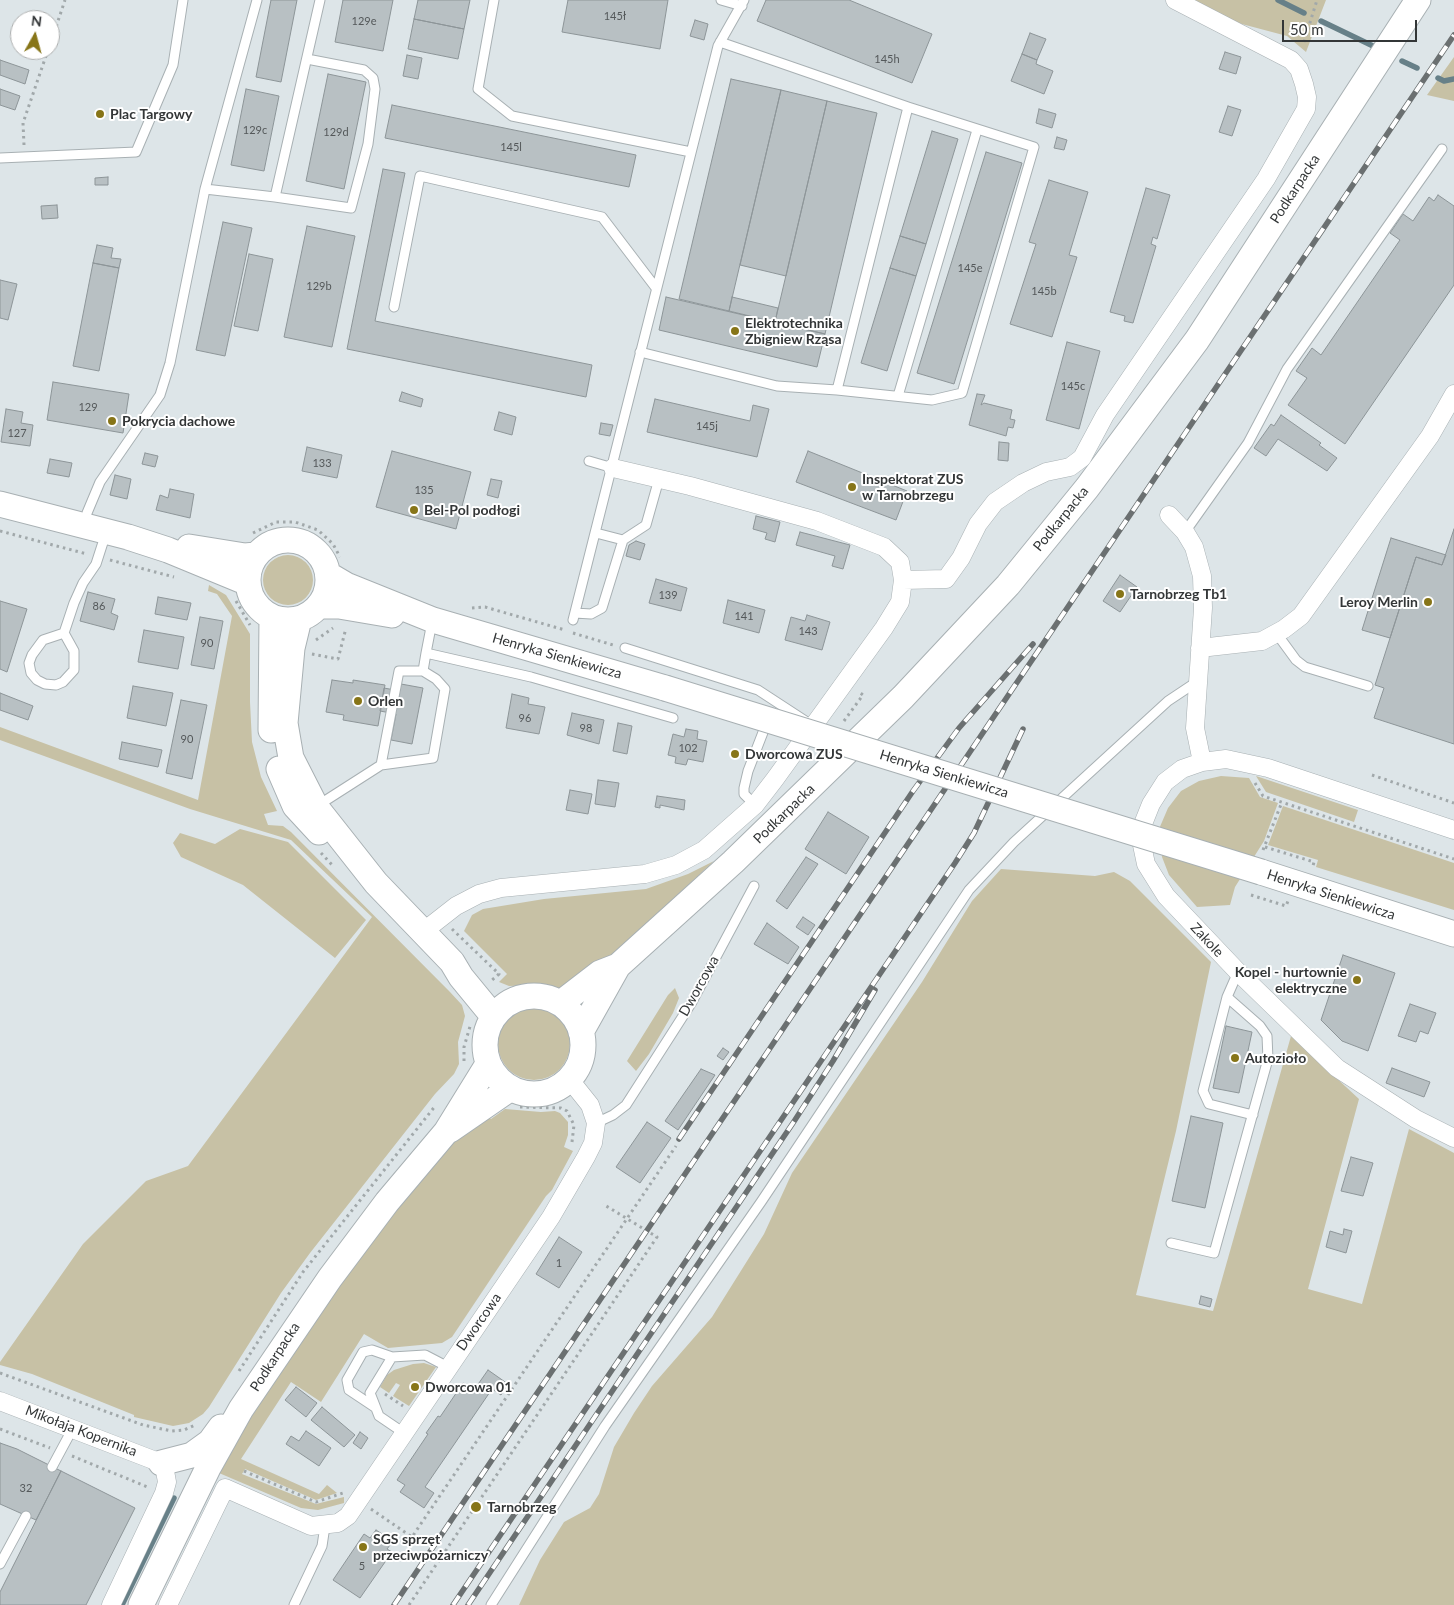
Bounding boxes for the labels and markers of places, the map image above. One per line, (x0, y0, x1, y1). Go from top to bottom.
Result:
place label: Plac Targowy (110, 106, 192, 122)
marker: Plac Targowy (94, 108, 106, 120)
place label: Elektrotechnika Zbigniew Rząsa (745, 315, 843, 348)
marker: Elektrotechnika Zbigniew Rząsa (729, 325, 741, 337)
place label: Pokrycia dachowe (122, 413, 235, 429)
marker: Pokrycia dachowe (106, 415, 118, 427)
place label: Inspektorat ZUS w Tarnobrzegu (862, 471, 963, 504)
marker: Inspektorat ZUS w Tarnobrzegu (846, 481, 858, 493)
place label: Bel-Pol podłogi (424, 502, 520, 518)
marker: Bel-Pol podłogi (408, 504, 420, 516)
place label: Tarnobrzeg Tb1 (1130, 586, 1227, 602)
marker: Tarnobrzeg Tb1 (1114, 588, 1126, 600)
place label: Leroy Merlin (1339, 594, 1418, 610)
marker: Leroy Merlin (1422, 596, 1434, 608)
place label: Orlen (368, 693, 403, 709)
marker: Orlen (352, 695, 364, 707)
place label: Dworcowa ZUS (745, 746, 843, 762)
marker: Dworcowa ZUS (729, 748, 741, 760)
place label: Kopel - hurtownie elektryczne (1235, 964, 1347, 996)
marker: Kopel - hurtownie elektryczne (1351, 974, 1363, 986)
place label: Autozioło (1245, 1050, 1306, 1066)
marker: Autozioło (1229, 1052, 1241, 1064)
place label: Dworcowa 01 (425, 1379, 512, 1395)
marker: Dworcowa 01 (409, 1381, 421, 1393)
place label: Tarnobrzeg (487, 1499, 556, 1515)
marker: Tarnobrzeg (469, 1500, 483, 1514)
place label: SGS sprzęt przeciwpożarniczy (373, 1531, 488, 1564)
marker: SGS sprzęt przeciwpożarniczy (357, 1541, 369, 1553)

